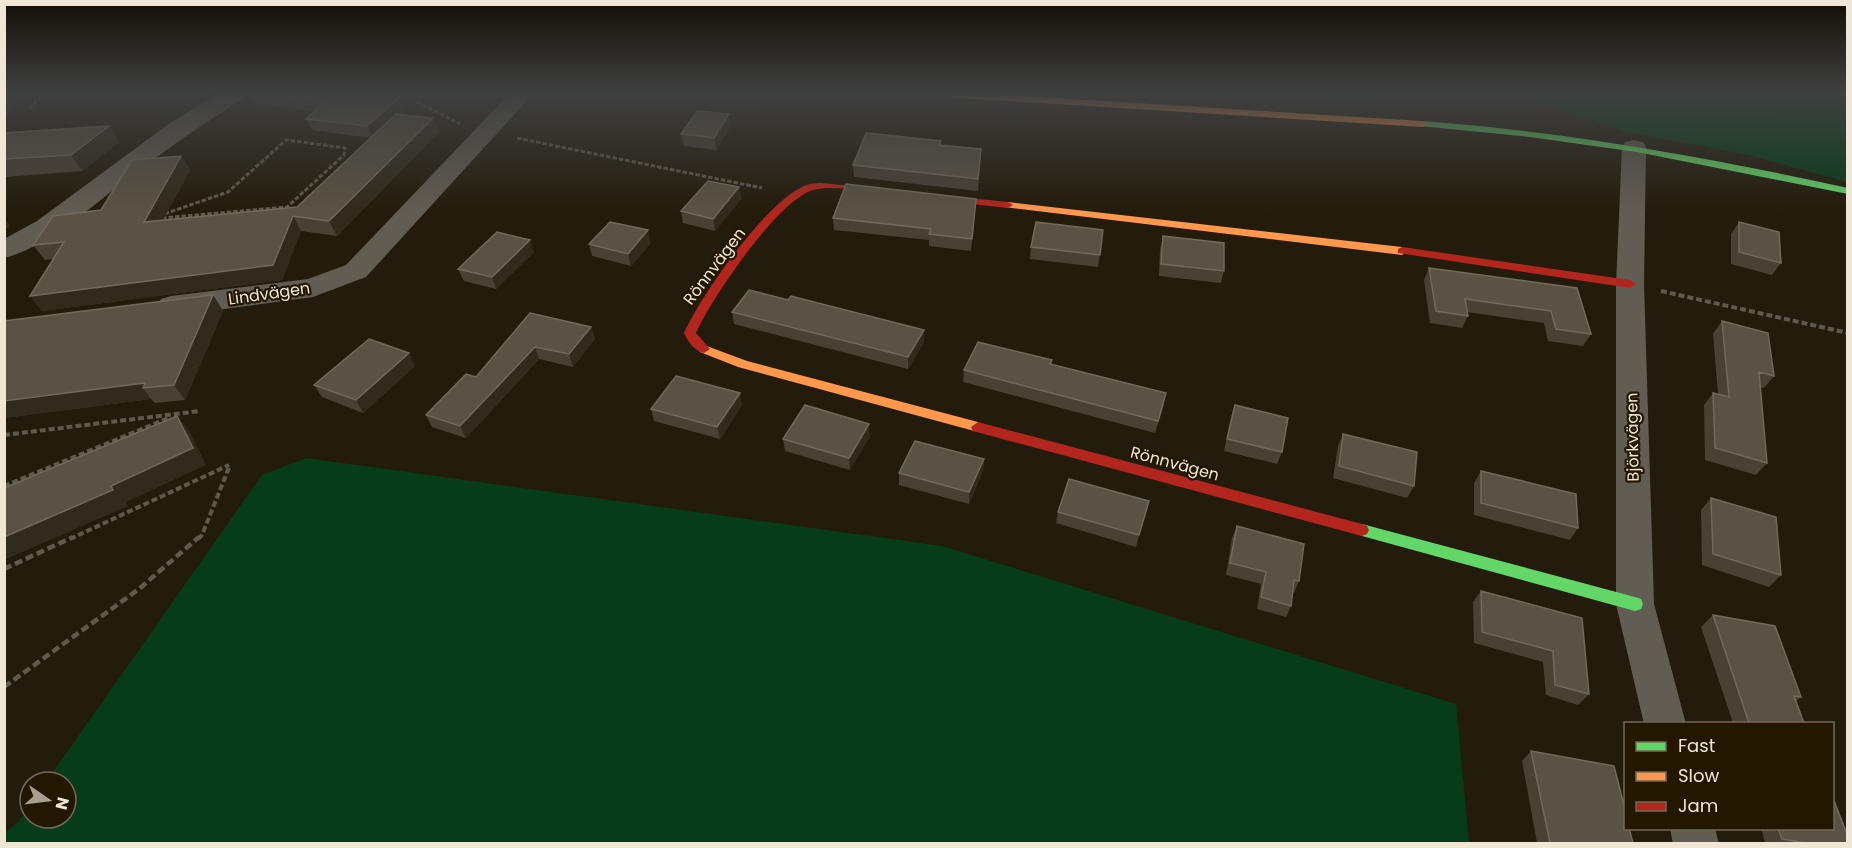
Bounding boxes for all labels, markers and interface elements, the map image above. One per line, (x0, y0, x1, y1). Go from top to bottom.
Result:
street label: Rönnvägen (678, 223, 751, 310)
street label: Lindvägen (227, 276, 312, 311)
street label: Björkvägen (1620, 392, 1645, 482)
street label: Rönnvägen (1128, 441, 1222, 486)
legend (1624, 722, 1834, 830)
text: Fast (1678, 733, 1715, 758)
text: Slow (1678, 763, 1720, 788)
north arrow (18, 770, 78, 830)
text: Jam (1678, 793, 1718, 818)
text: N (49, 795, 75, 812)

